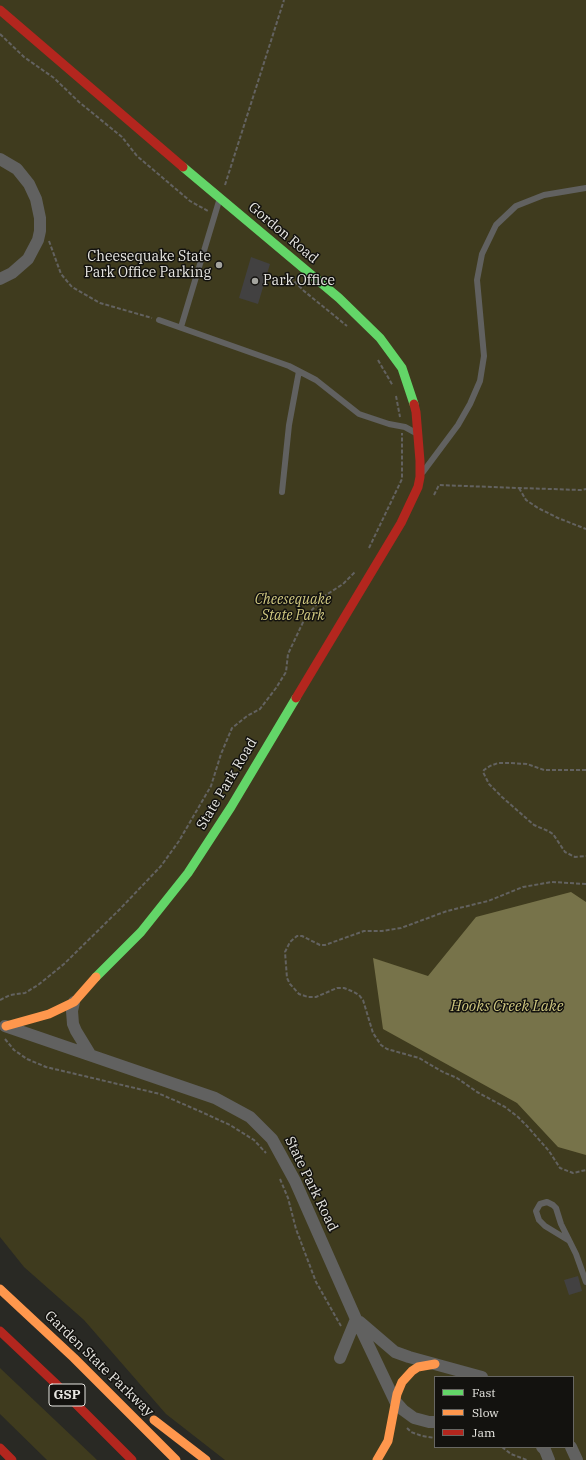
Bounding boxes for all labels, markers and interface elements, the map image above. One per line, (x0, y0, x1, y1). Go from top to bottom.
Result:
street label: Gordon Road (245, 199, 321, 267)
place label: Cheesequake State Park Office Parking (84, 249, 211, 282)
marker: Cheesequake State Park Office Parking (214, 260, 224, 270)
place label: Park Office (263, 273, 335, 289)
marker: Park Office (250, 276, 260, 286)
park label: Cheesequake State Park (255, 592, 331, 624)
street label: State Park Road (193, 735, 261, 833)
water label: Hooks Creek Lake (451, 998, 563, 1016)
street label: State Park Road (281, 1134, 341, 1234)
street label: Garden State Parkway (41, 1308, 157, 1420)
legend (434, 1376, 574, 1448)
road number: GSP (49, 1384, 85, 1406)
text: Fast (472, 1385, 496, 1400)
text: Slow (472, 1405, 499, 1420)
text: Jam (472, 1425, 495, 1440)

